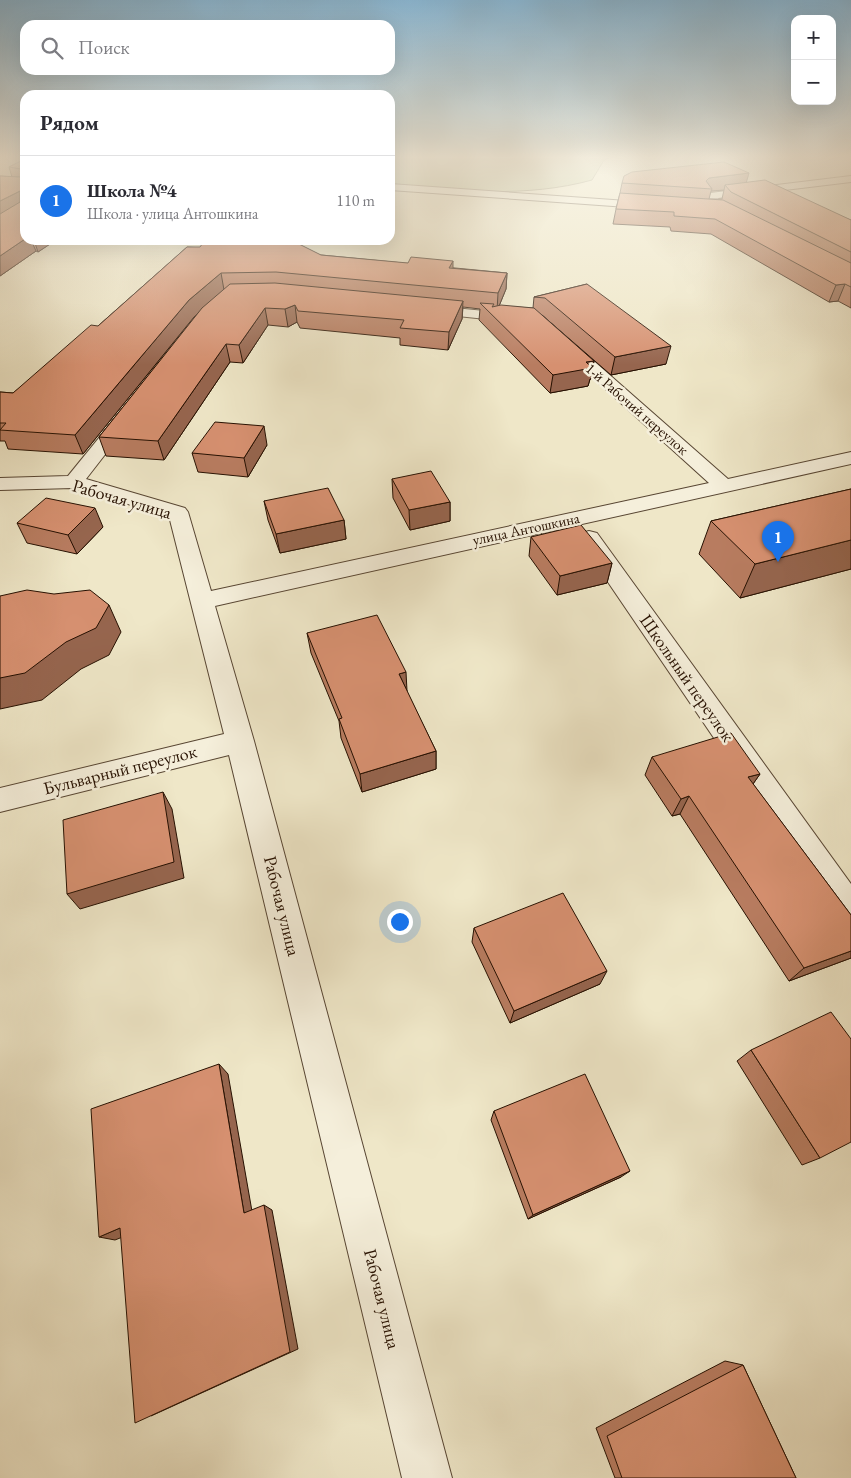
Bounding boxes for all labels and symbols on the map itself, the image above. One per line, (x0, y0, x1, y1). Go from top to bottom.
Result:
street label: 1-й Рабочий переулок (582, 359, 693, 459)
street label: Рабочая улица (70, 473, 175, 524)
street label: улица Антошкина (471, 508, 581, 549)
pin: 1 (762, 521, 794, 562)
street label: Школьный переулок (635, 609, 740, 746)
street label: Бульварный переулок (41, 739, 199, 800)
street label: Рабочая улица (259, 853, 306, 959)
your location (387, 909, 413, 935)
street label: Рабочая улица (359, 1246, 406, 1352)

